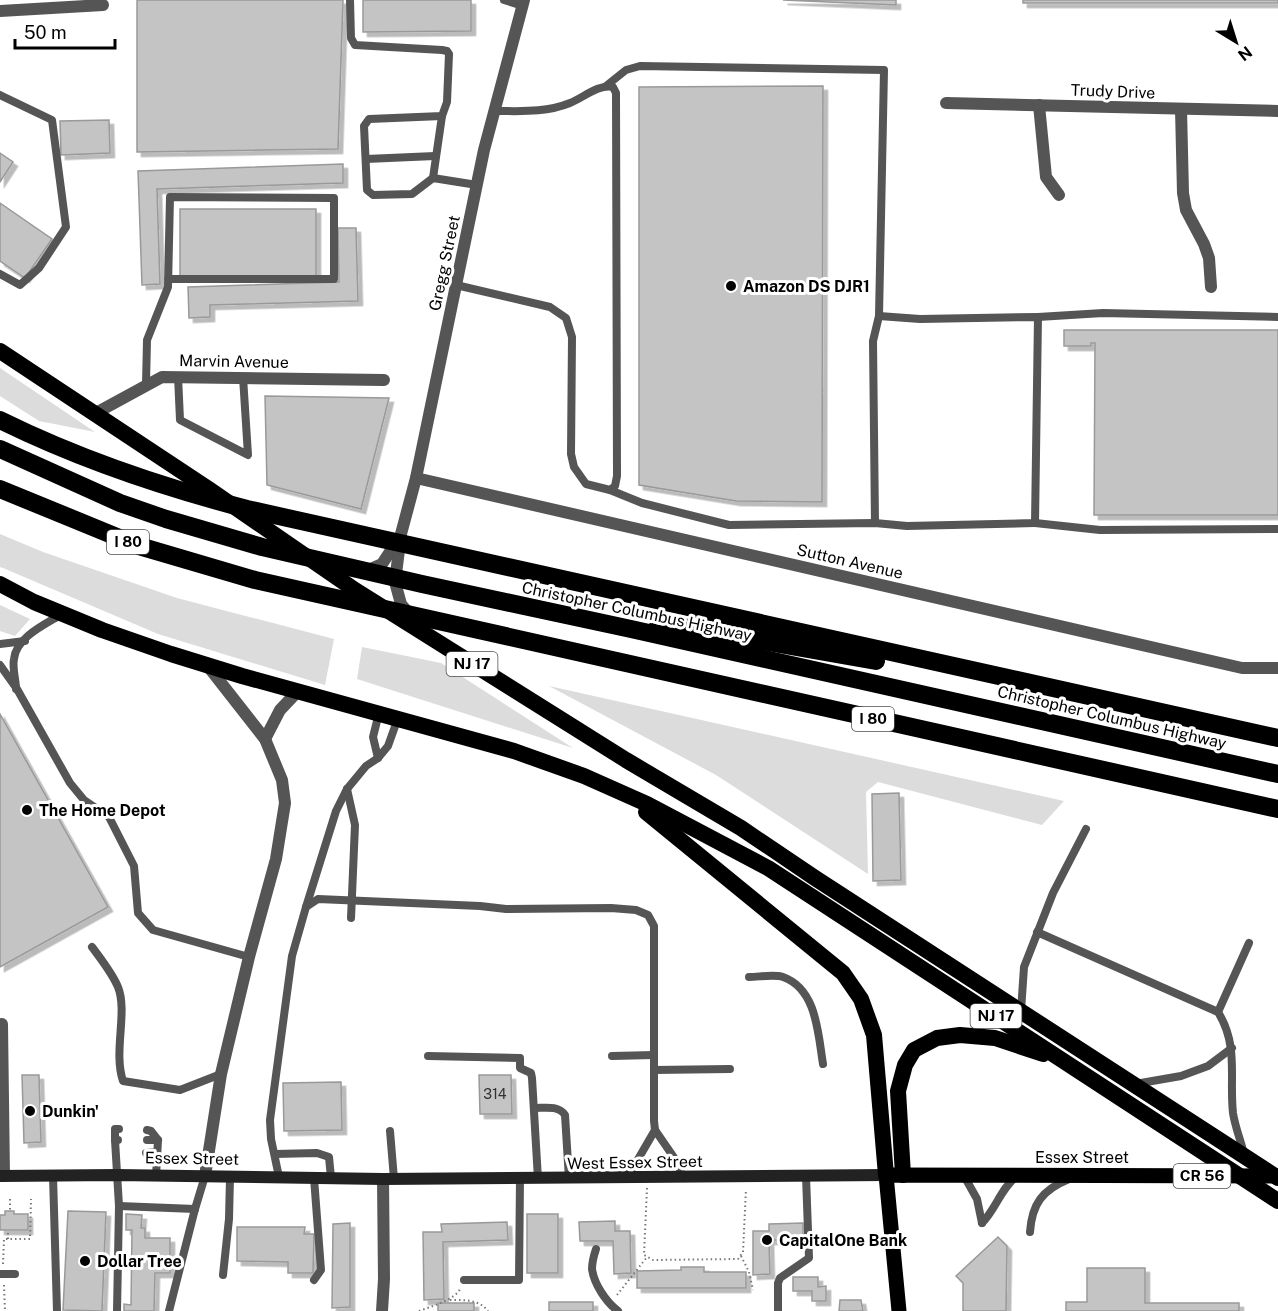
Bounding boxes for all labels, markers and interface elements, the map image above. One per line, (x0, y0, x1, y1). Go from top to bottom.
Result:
scale bar (15, 12, 116, 50)
north arrow (1206, 12, 1266, 72)
text: 50 m (24, 22, 67, 43)
text: N (1234, 42, 1256, 65)
street label: Trudy Drive (1070, 81, 1156, 102)
street label: Gregg Street (425, 214, 464, 313)
place label: Amazon DS DJR1 (743, 277, 870, 296)
marker: Amazon DS DJR1 (724, 279, 738, 293)
street label: Marvin Avenue (179, 351, 289, 372)
road number: I 80 (107, 530, 149, 554)
street label: Sutton Avenue (795, 540, 905, 583)
street label: Christopher Columbus Highway (520, 578, 754, 645)
road number: NJ 17 (446, 652, 498, 676)
street label: Christopher Columbus Highway (995, 682, 1229, 753)
road number: I 80 (852, 707, 894, 731)
place label: The Home Depot (39, 801, 166, 820)
marker: The Home Depot (20, 803, 34, 817)
road number: NJ 17 (970, 1004, 1022, 1028)
house number: 314 (483, 1086, 507, 1102)
place label: Dunkin' (42, 1102, 99, 1121)
marker: Dunkin' (23, 1104, 37, 1118)
street label: Essex Street (145, 1148, 239, 1169)
street label: Essex Street (1035, 1148, 1129, 1167)
street label: West Essex Street (567, 1152, 703, 1173)
road number: CR 56 (1174, 1164, 1230, 1188)
place label: CapitalOne Bank (779, 1231, 907, 1250)
marker: CapitalOne Bank (760, 1233, 774, 1247)
place label: Dollar Tree (97, 1252, 182, 1271)
marker: Dollar Tree (78, 1254, 92, 1268)

